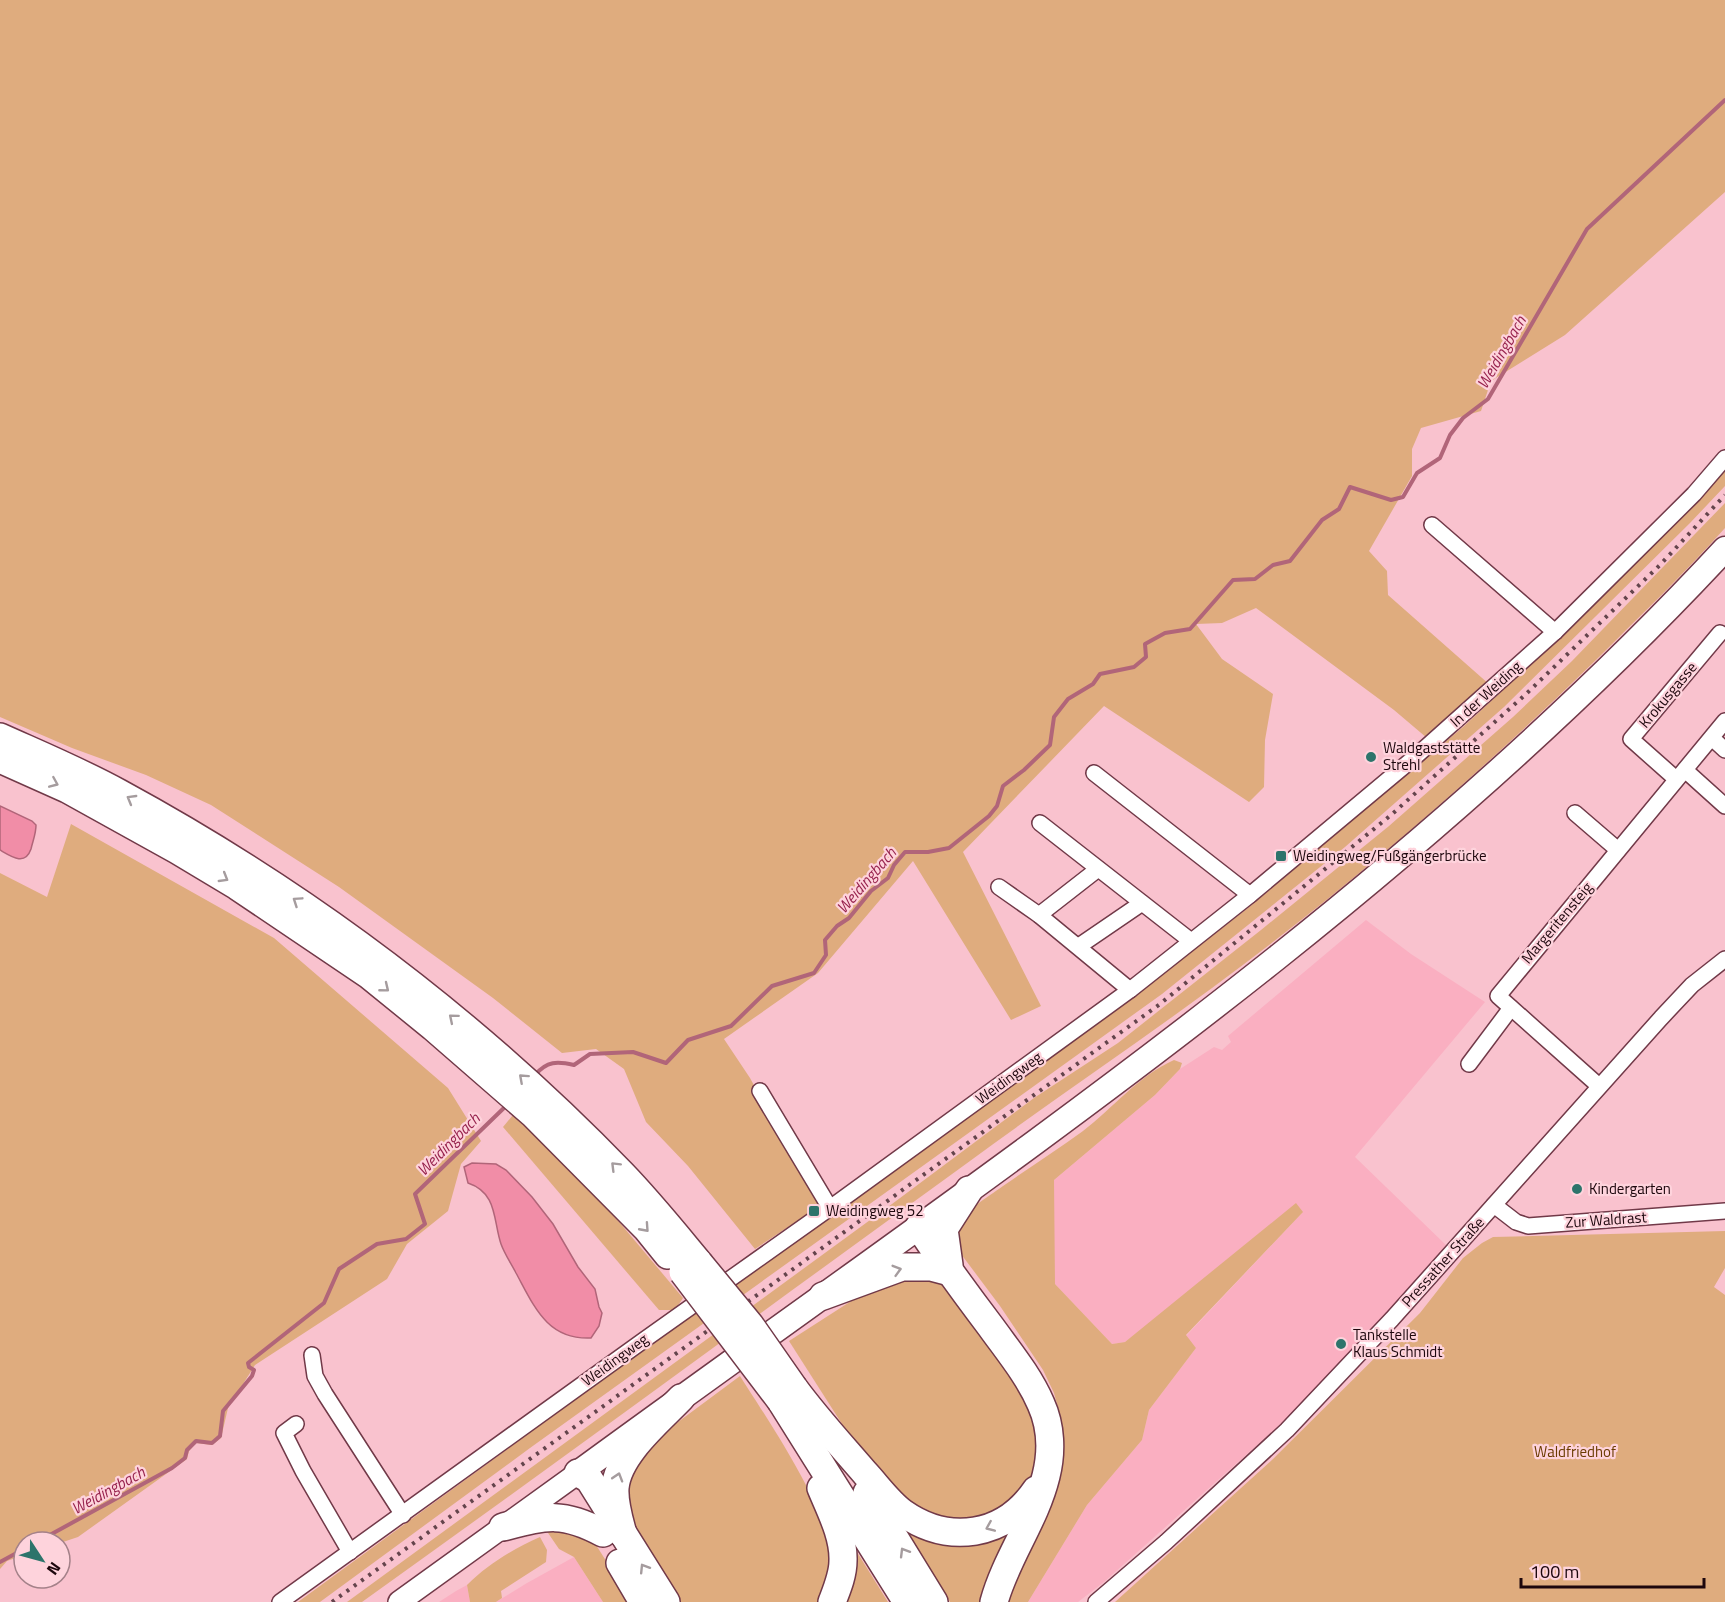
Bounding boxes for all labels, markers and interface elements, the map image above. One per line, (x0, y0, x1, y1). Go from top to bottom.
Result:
water label: Weidingbach (1470, 310, 1532, 393)
street label: In der Weiding (1445, 655, 1527, 732)
street label: Krokusgasse (1633, 657, 1702, 733)
place label: Waldgaststätte Strehl (1383, 736, 1480, 776)
marker: Waldgaststätte Strehl (1364, 750, 1378, 764)
one-way arrow (47, 775, 58, 787)
one-way arrow (127, 795, 137, 807)
water label: Weidingbach (830, 841, 902, 918)
place label: Weidingweg/Fußgängerbrücke (1293, 844, 1487, 867)
marker: Weidingweg/Fußgängerbrücke (1274, 849, 1288, 863)
one-way arrow (218, 871, 228, 882)
street label: Margeritensteig (1515, 877, 1598, 969)
one-way arrow (293, 897, 304, 908)
one-way arrow (378, 981, 389, 992)
one-way arrow (449, 1014, 460, 1025)
street label: Weidingweg (971, 1045, 1047, 1110)
one-way arrow (519, 1074, 530, 1085)
water label: Weidingbach (411, 1106, 486, 1181)
one-way arrow (611, 1163, 622, 1174)
place label: Kindergarten (1589, 1177, 1671, 1200)
marker: Kindergarten (1570, 1182, 1584, 1196)
place label: Weidingweg 52 (826, 1199, 924, 1222)
marker: Weidingweg 52 (807, 1204, 821, 1218)
street label: Zur Waldrast (1565, 1205, 1648, 1234)
street label: Pressather Straße (1396, 1211, 1489, 1312)
one-way arrow (638, 1221, 649, 1232)
one-way arrow (891, 1265, 902, 1277)
place label: Tankstelle Klaus Schmidt (1353, 1323, 1443, 1363)
street label: Weidingweg (577, 1327, 653, 1392)
marker: Tankstelle Klaus Schmidt (1334, 1337, 1348, 1351)
park label: Waldfriedhof (1534, 1440, 1616, 1463)
water label: Weidingbach (67, 1459, 150, 1520)
one-way arrow (611, 1472, 623, 1483)
one-way arrow (985, 1520, 996, 1532)
north arrow (12, 1530, 72, 1590)
one-way arrow (899, 1548, 911, 1558)
scale bar (1521, 1551, 1704, 1589)
text: N (41, 1557, 67, 1580)
text: 100 m (1530, 1558, 1579, 1585)
one-way arrow (640, 1564, 652, 1574)

